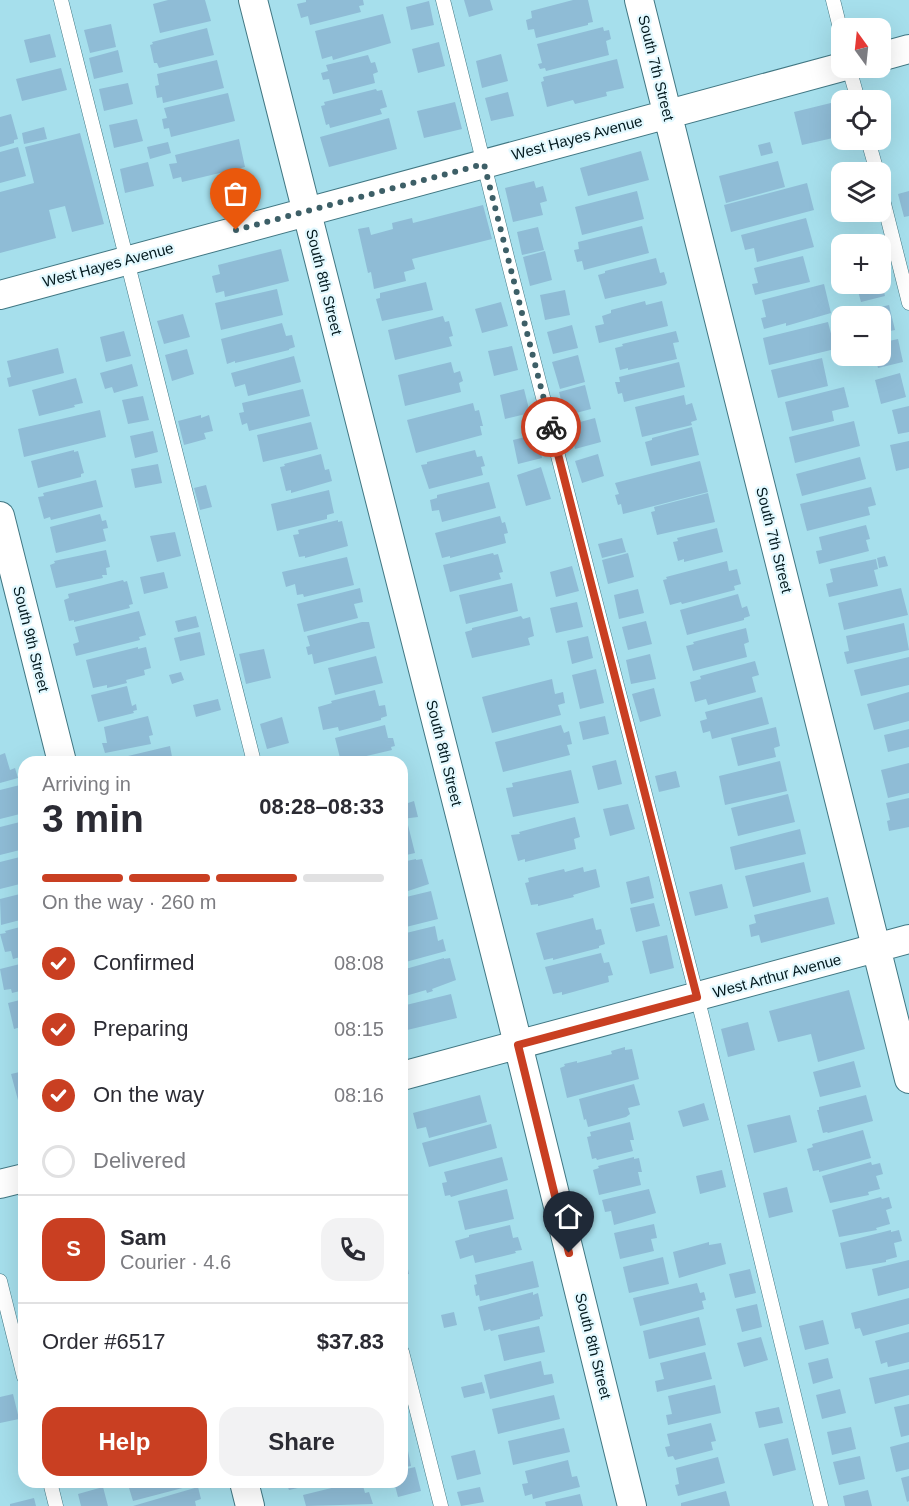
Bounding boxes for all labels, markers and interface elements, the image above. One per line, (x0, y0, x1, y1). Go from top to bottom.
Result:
street label: South 7th Street (635, 13, 678, 123)
north arrow (831, 18, 891, 78)
map controls (831, 18, 891, 366)
button: locate (831, 90, 891, 150)
street label: West Hayes Avenue (510, 112, 644, 163)
button: layers (831, 162, 891, 222)
pin (210, 168, 261, 230)
icon: bag (219, 177, 252, 210)
street label: South 8th Street (303, 227, 346, 337)
button: + (831, 234, 891, 294)
street label: West Hayes Avenue (41, 239, 175, 290)
button: − (831, 306, 891, 366)
courier (521, 397, 581, 457)
icon: bike (535, 411, 568, 444)
street label: South 7th Street (753, 485, 796, 595)
street label: South 9th Street (10, 584, 53, 694)
street label: South 8th Street (423, 698, 466, 808)
text: Arriving in (42, 773, 131, 795)
text: 08:28–08:33 (259, 794, 384, 819)
text: 3 min (42, 797, 144, 840)
text: On the way · 260 m (42, 891, 217, 913)
icon: check (42, 947, 75, 980)
text: Confirmed (93, 950, 194, 975)
street label: West Arthur Avenue (711, 950, 843, 1001)
text: 08:08 (334, 952, 384, 974)
icon: check (42, 1013, 75, 1046)
text: Preparing (93, 1016, 188, 1041)
text: 08:15 (334, 1018, 384, 1040)
icon: check (42, 1079, 75, 1112)
text: On the way (93, 1082, 204, 1107)
text: 08:16 (334, 1084, 384, 1106)
text: Delivered (93, 1148, 186, 1173)
pin (543, 1191, 594, 1253)
icon: home (552, 1200, 585, 1233)
button: phone (321, 1218, 384, 1281)
text: Sam (120, 1225, 166, 1250)
text: S (66, 1236, 81, 1261)
text: Courier · 4.6 (120, 1251, 231, 1273)
street label: South 8th Street (572, 1291, 615, 1401)
text: Order #6517 (42, 1329, 166, 1354)
text: $37.83 (317, 1329, 384, 1354)
button: Help (42, 1407, 207, 1476)
button: Share (219, 1407, 384, 1476)

